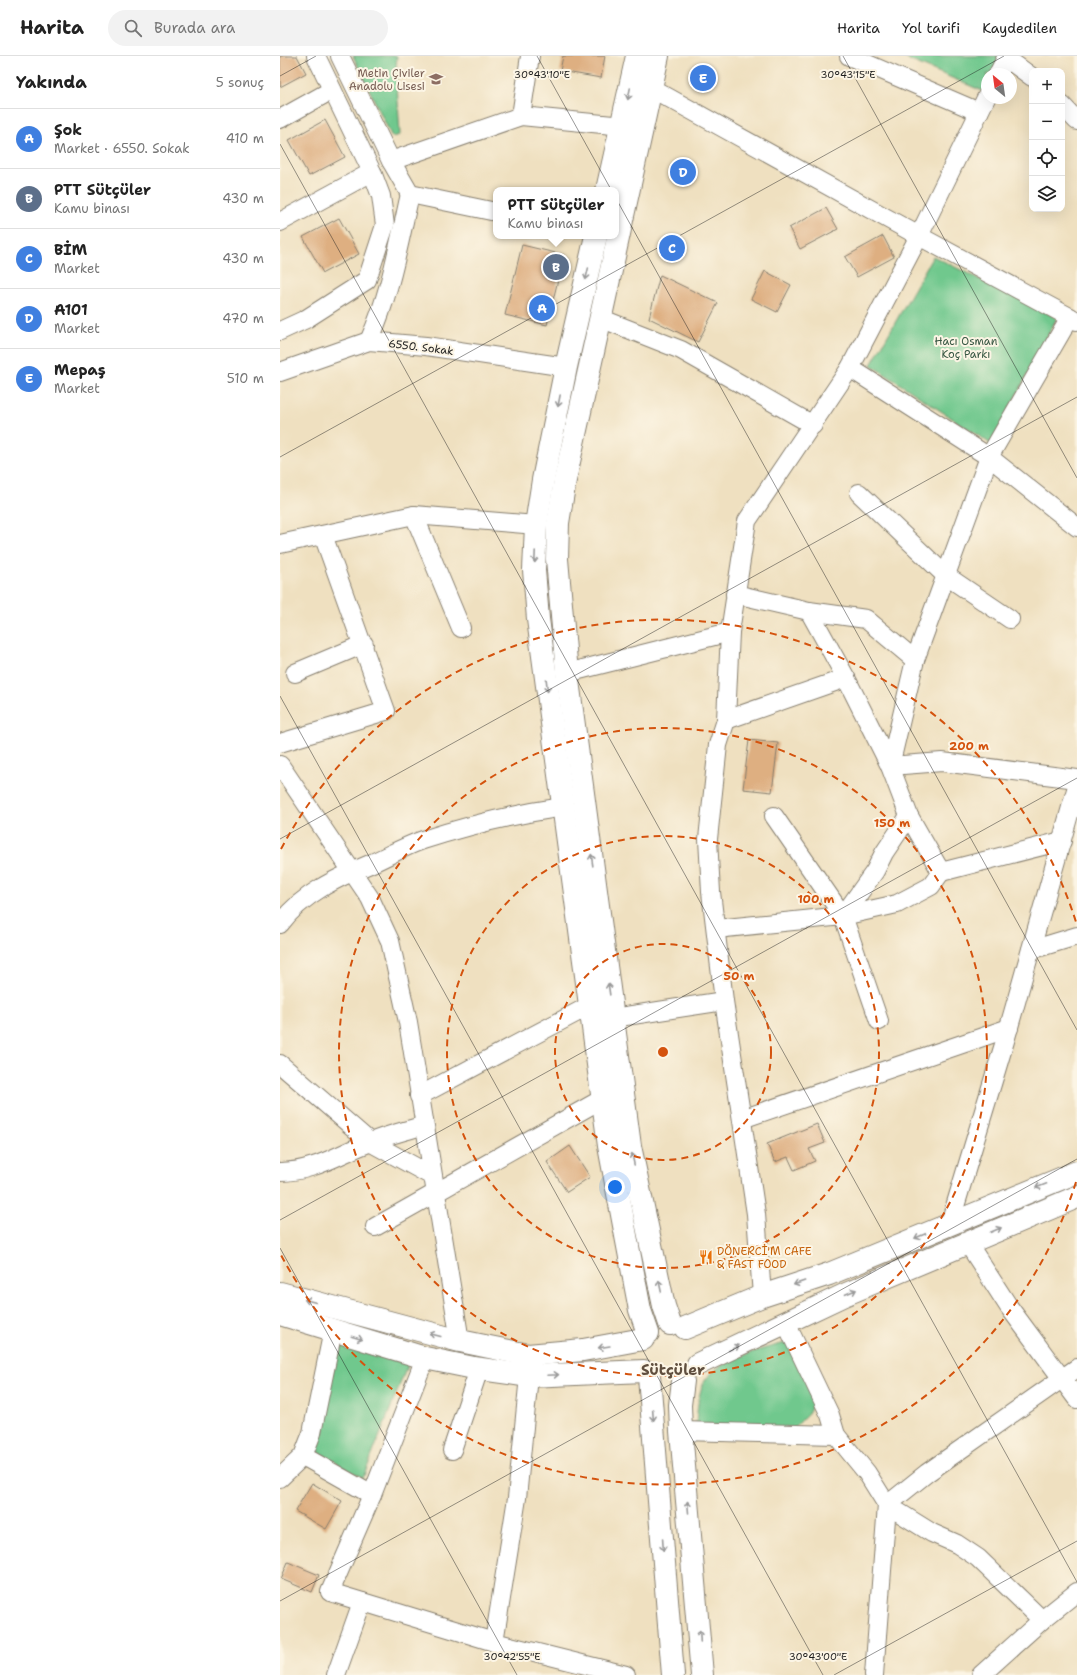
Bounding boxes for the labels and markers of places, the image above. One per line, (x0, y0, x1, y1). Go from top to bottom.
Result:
pin: E (690, 63, 716, 93)
place label: Metin Çiviler Anadolu Lisesi (349, 66, 425, 94)
school or university icon: Metin Çiviler Anadolu Lisesi (428, 71, 444, 87)
pin: D (670, 157, 696, 187)
pin: C (659, 233, 685, 263)
pin: B (543, 252, 569, 282)
pin: A (529, 293, 555, 323)
centre of rings (656, 1045, 670, 1059)
place label: DÖNERCİ'M CAFE & FAST FOOD (717, 1244, 812, 1272)
restaurant icon: DÖNERCİ'M CAFE & FAST FOOD (698, 1249, 714, 1265)

